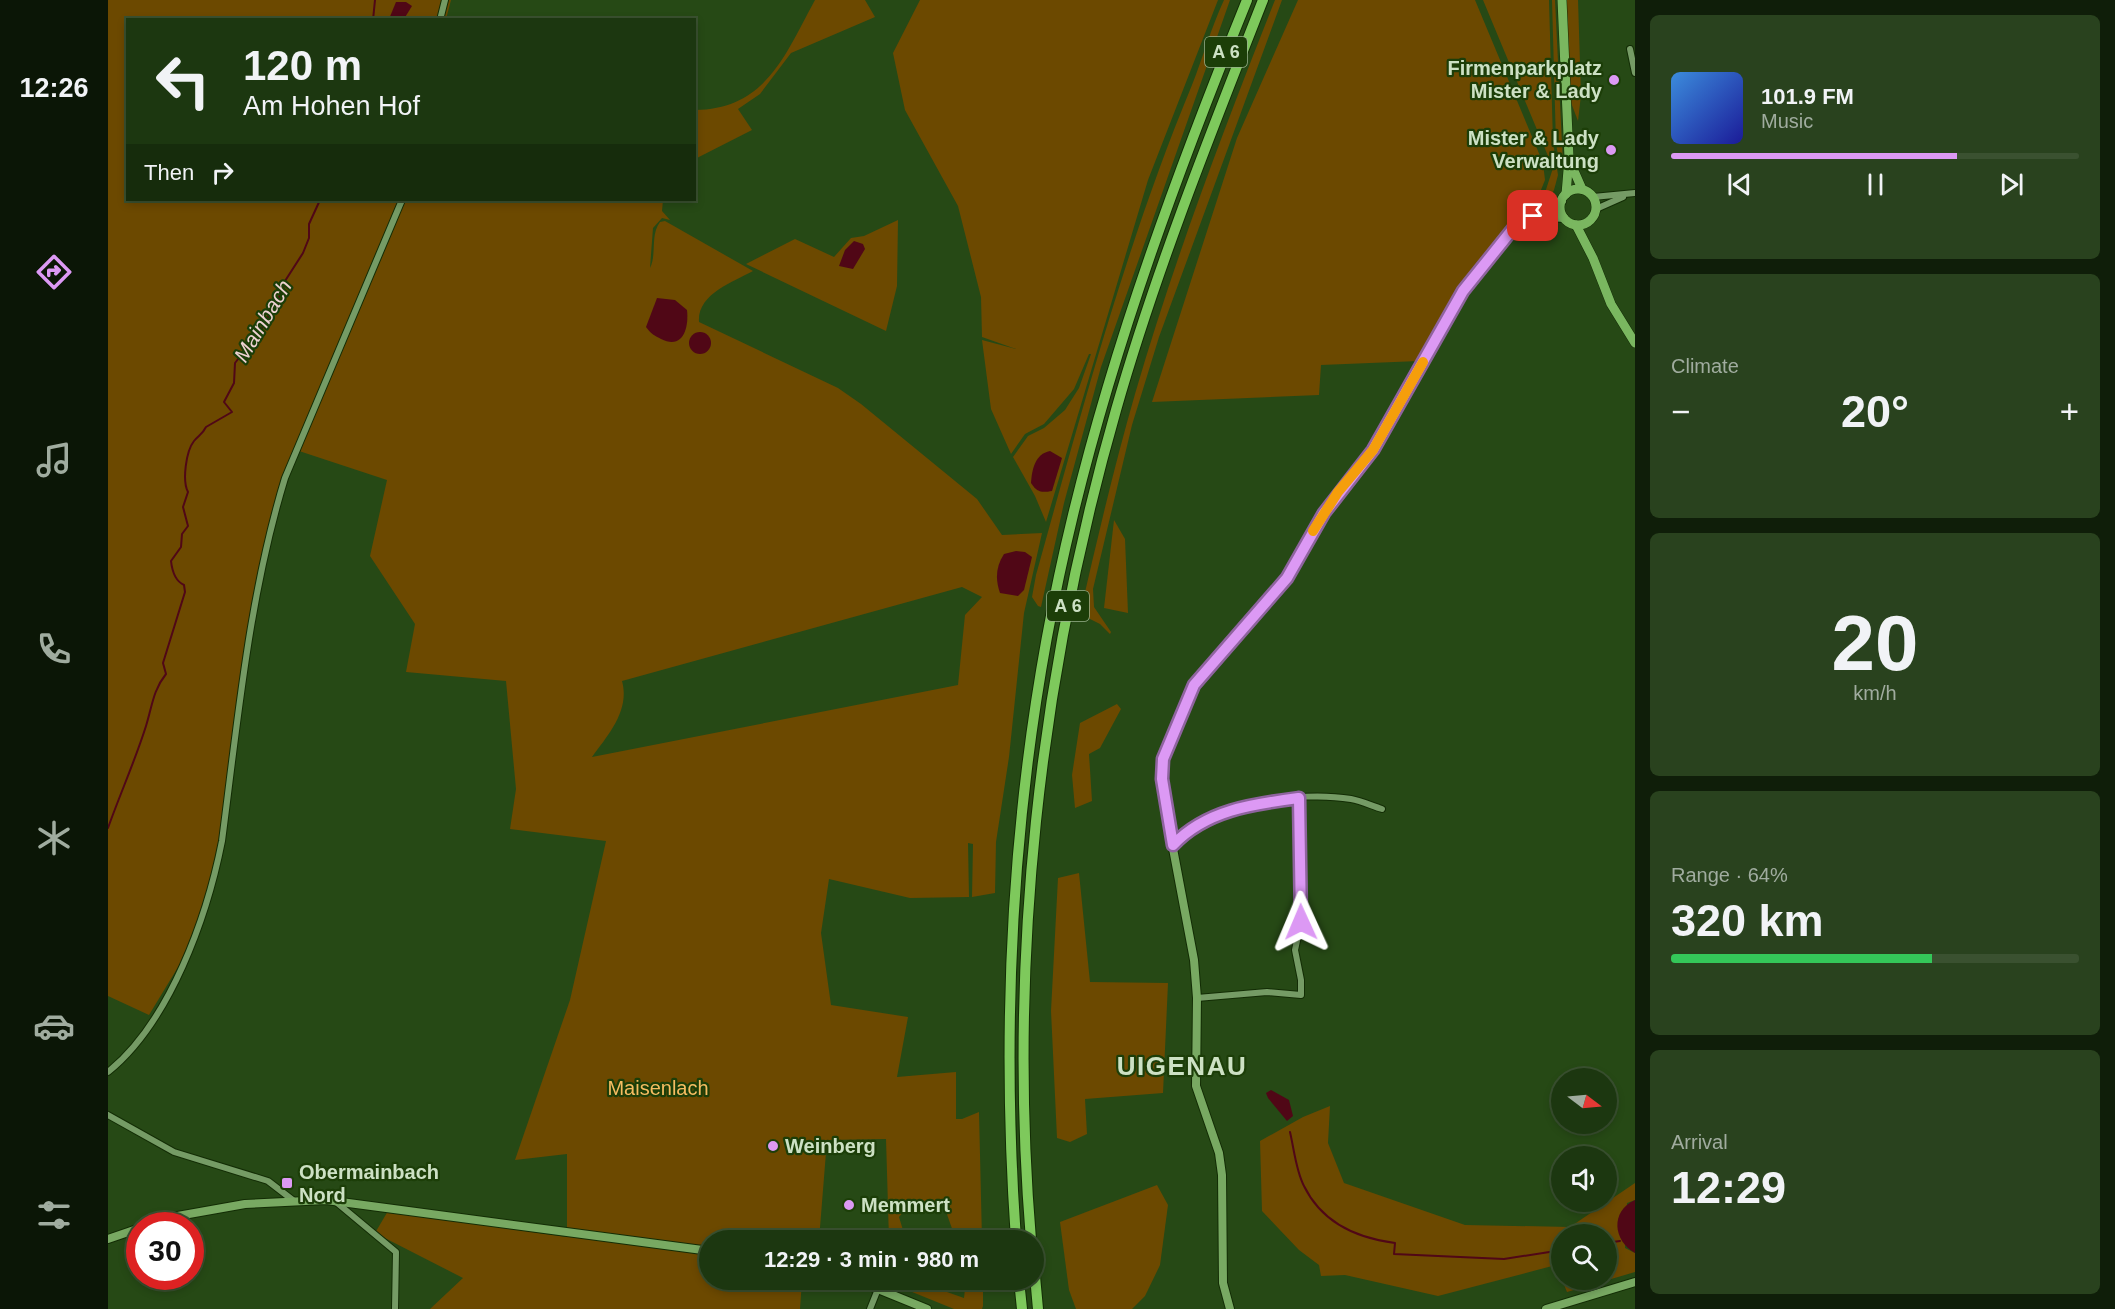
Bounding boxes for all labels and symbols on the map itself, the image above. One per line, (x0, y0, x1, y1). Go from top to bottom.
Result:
road number: A 6 (1205, 37, 1247, 67)
place label: Firmenparkplatz Mister & Lady (1448, 57, 1603, 102)
marker: Firmenparkplatz Mister & Lady (1607, 73, 1621, 87)
place label: Mister & Lady Verwaltung (1468, 127, 1600, 172)
marker: Mister & Lady Verwaltung (1604, 143, 1618, 157)
pin (1507, 190, 1558, 241)
water label: Mainbach (229, 276, 296, 366)
road number: A 6 (1047, 591, 1089, 621)
position arrow (1269, 890, 1333, 954)
district label: UIGENAU (1117, 1051, 1247, 1081)
north arrow (1551, 1068, 1617, 1134)
park label: Maisenlach (607, 1077, 709, 1099)
place label: Weinberg (785, 1135, 876, 1157)
marker: Weinberg (766, 1139, 780, 1153)
place label: Obermainbach Nord (299, 1161, 439, 1206)
marker: Obermainbach Nord (280, 1176, 294, 1190)
place label: Memmert (861, 1194, 950, 1216)
marker: Memmert (842, 1198, 856, 1212)
speed limit sign: 30 (126, 1212, 204, 1290)

